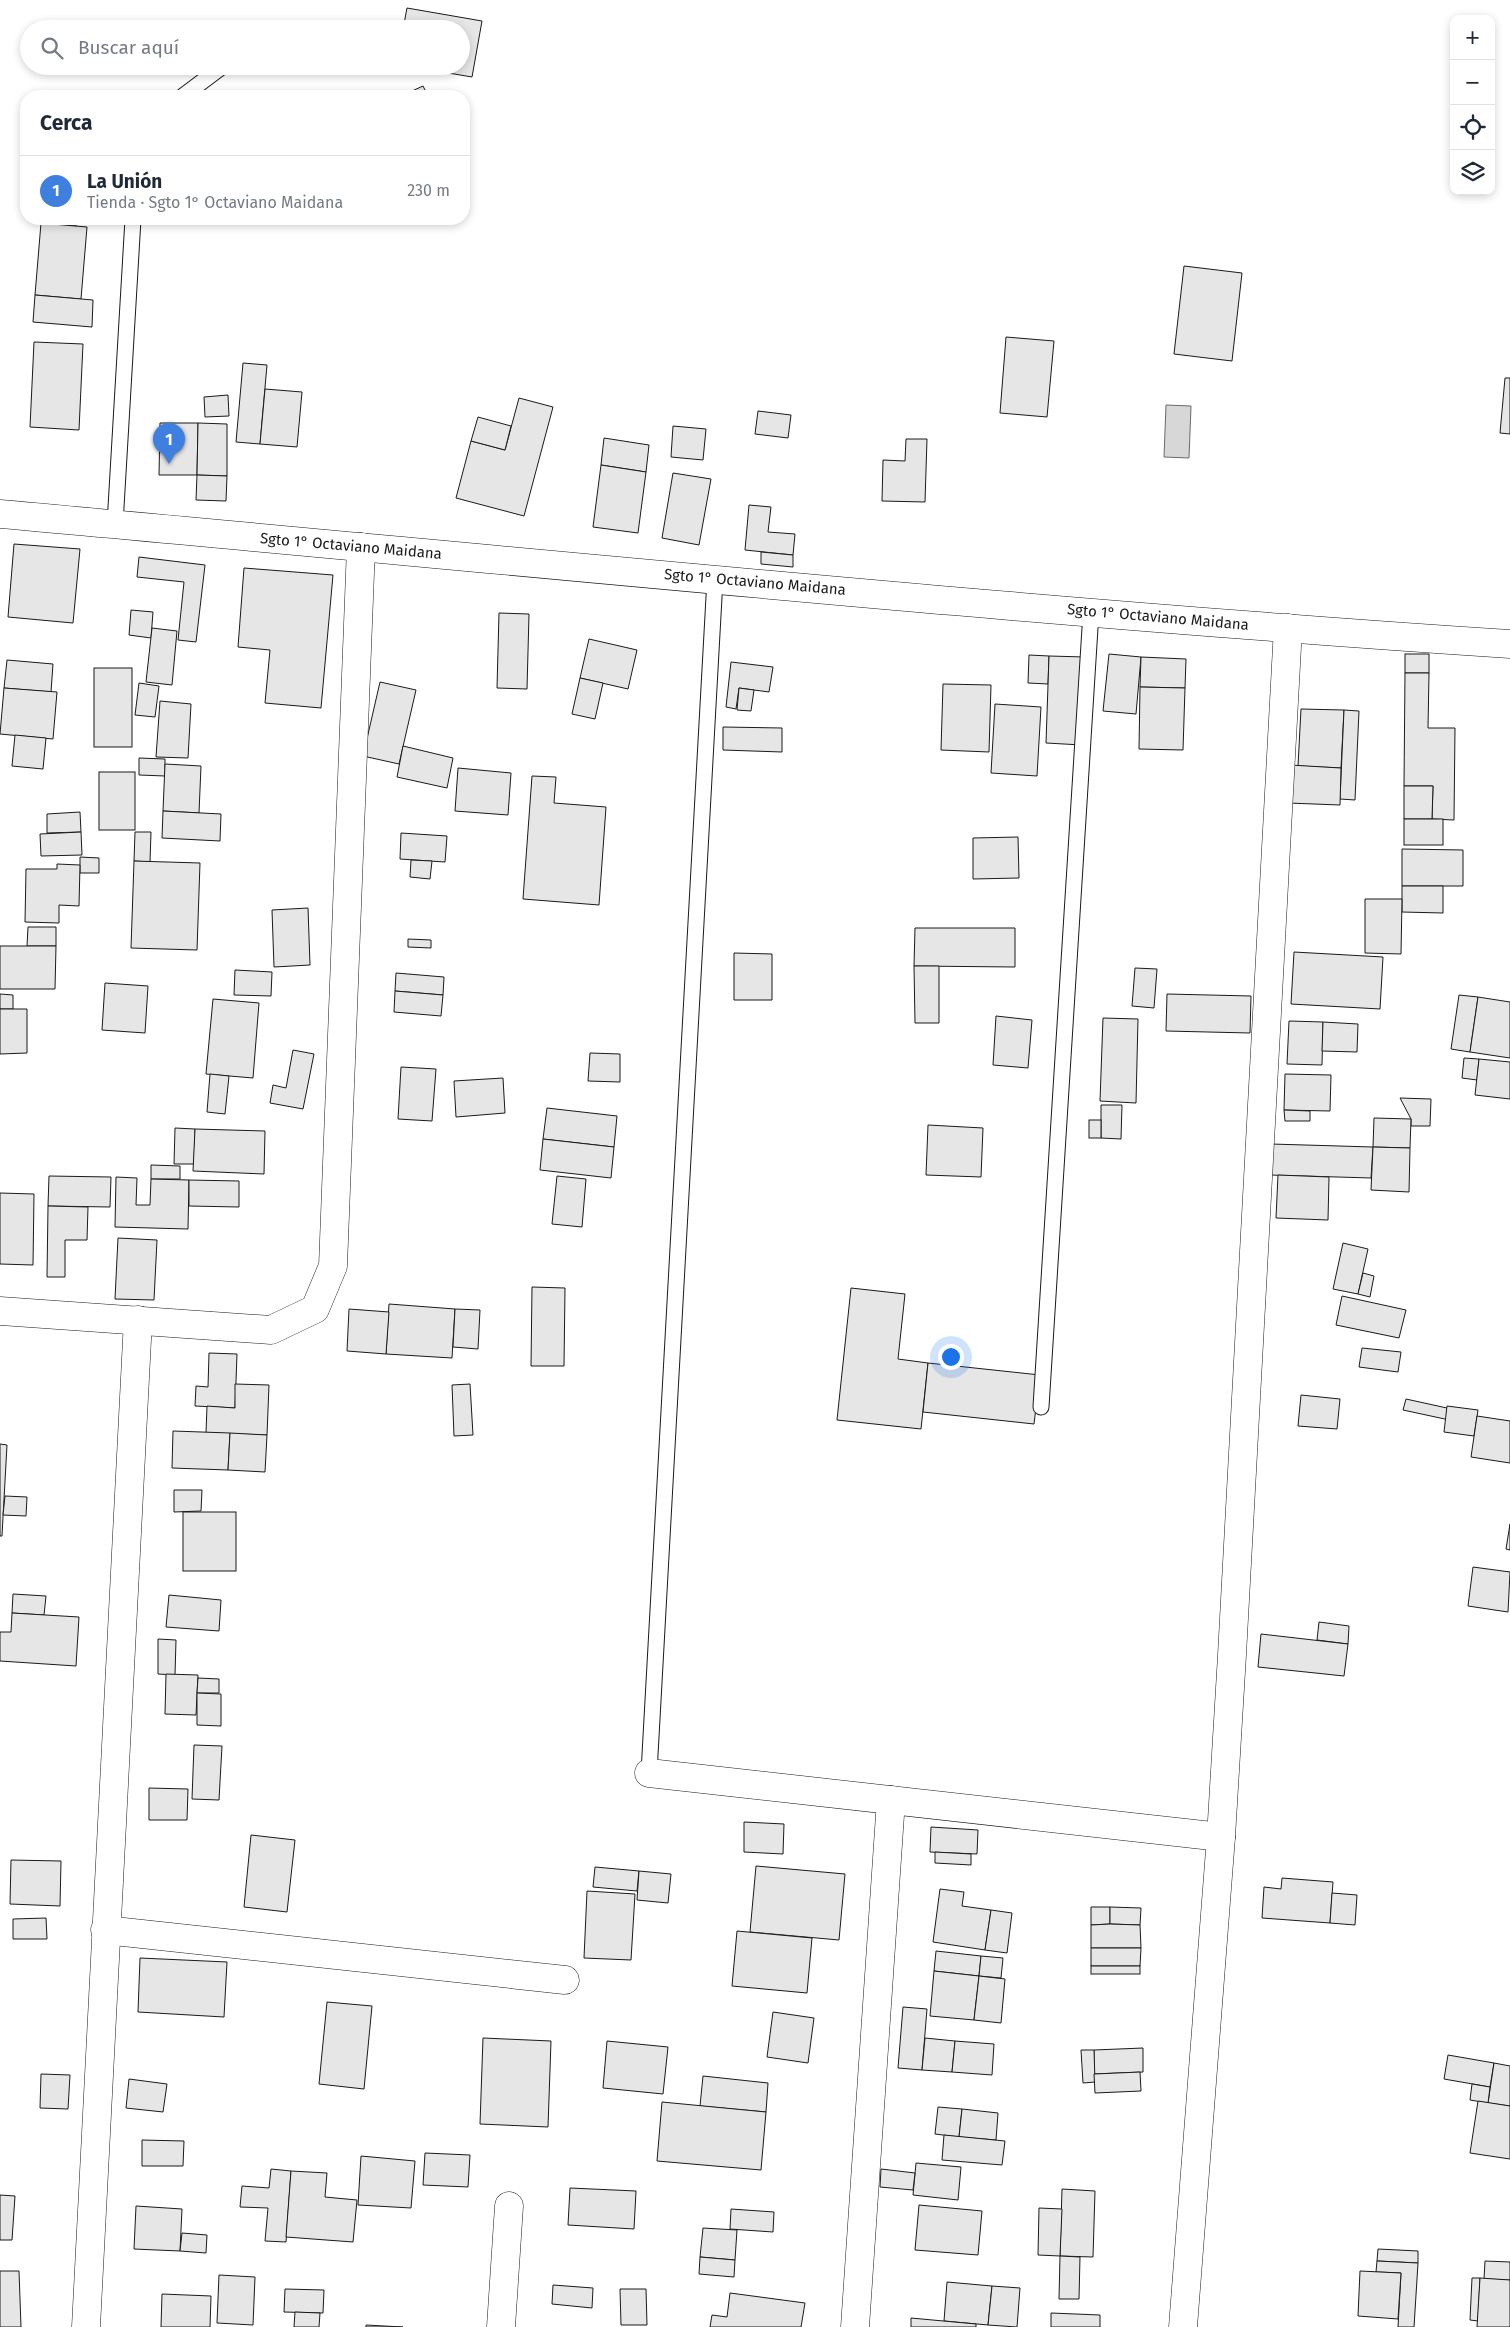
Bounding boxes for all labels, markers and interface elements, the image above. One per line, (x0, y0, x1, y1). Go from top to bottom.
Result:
map controls (1450, 15, 1495, 195)
button: + (1450, 15, 1495, 60)
search box (20, 20, 470, 75)
icon: search (38, 34, 66, 62)
text: Buscar aquí (78, 36, 179, 59)
button: − (1450, 60, 1495, 105)
button: locate (1450, 105, 1495, 150)
text: Cerca (40, 110, 92, 136)
button: layers (1450, 150, 1495, 195)
text: La Unión (87, 170, 162, 193)
text: 1 (52, 181, 60, 200)
text: 230 m (407, 181, 450, 200)
text: Tienda · Sgto 1° Octaviano Maidana (87, 193, 343, 212)
pin: 1 (153, 423, 185, 464)
street label: Sgto 1° Octaviano Maidana (259, 529, 443, 563)
street label: Sgto 1° Octaviano Maidana (663, 565, 847, 599)
street label: Sgto 1° Octaviano Maidana (1066, 600, 1250, 634)
your location (938, 1344, 964, 1370)

